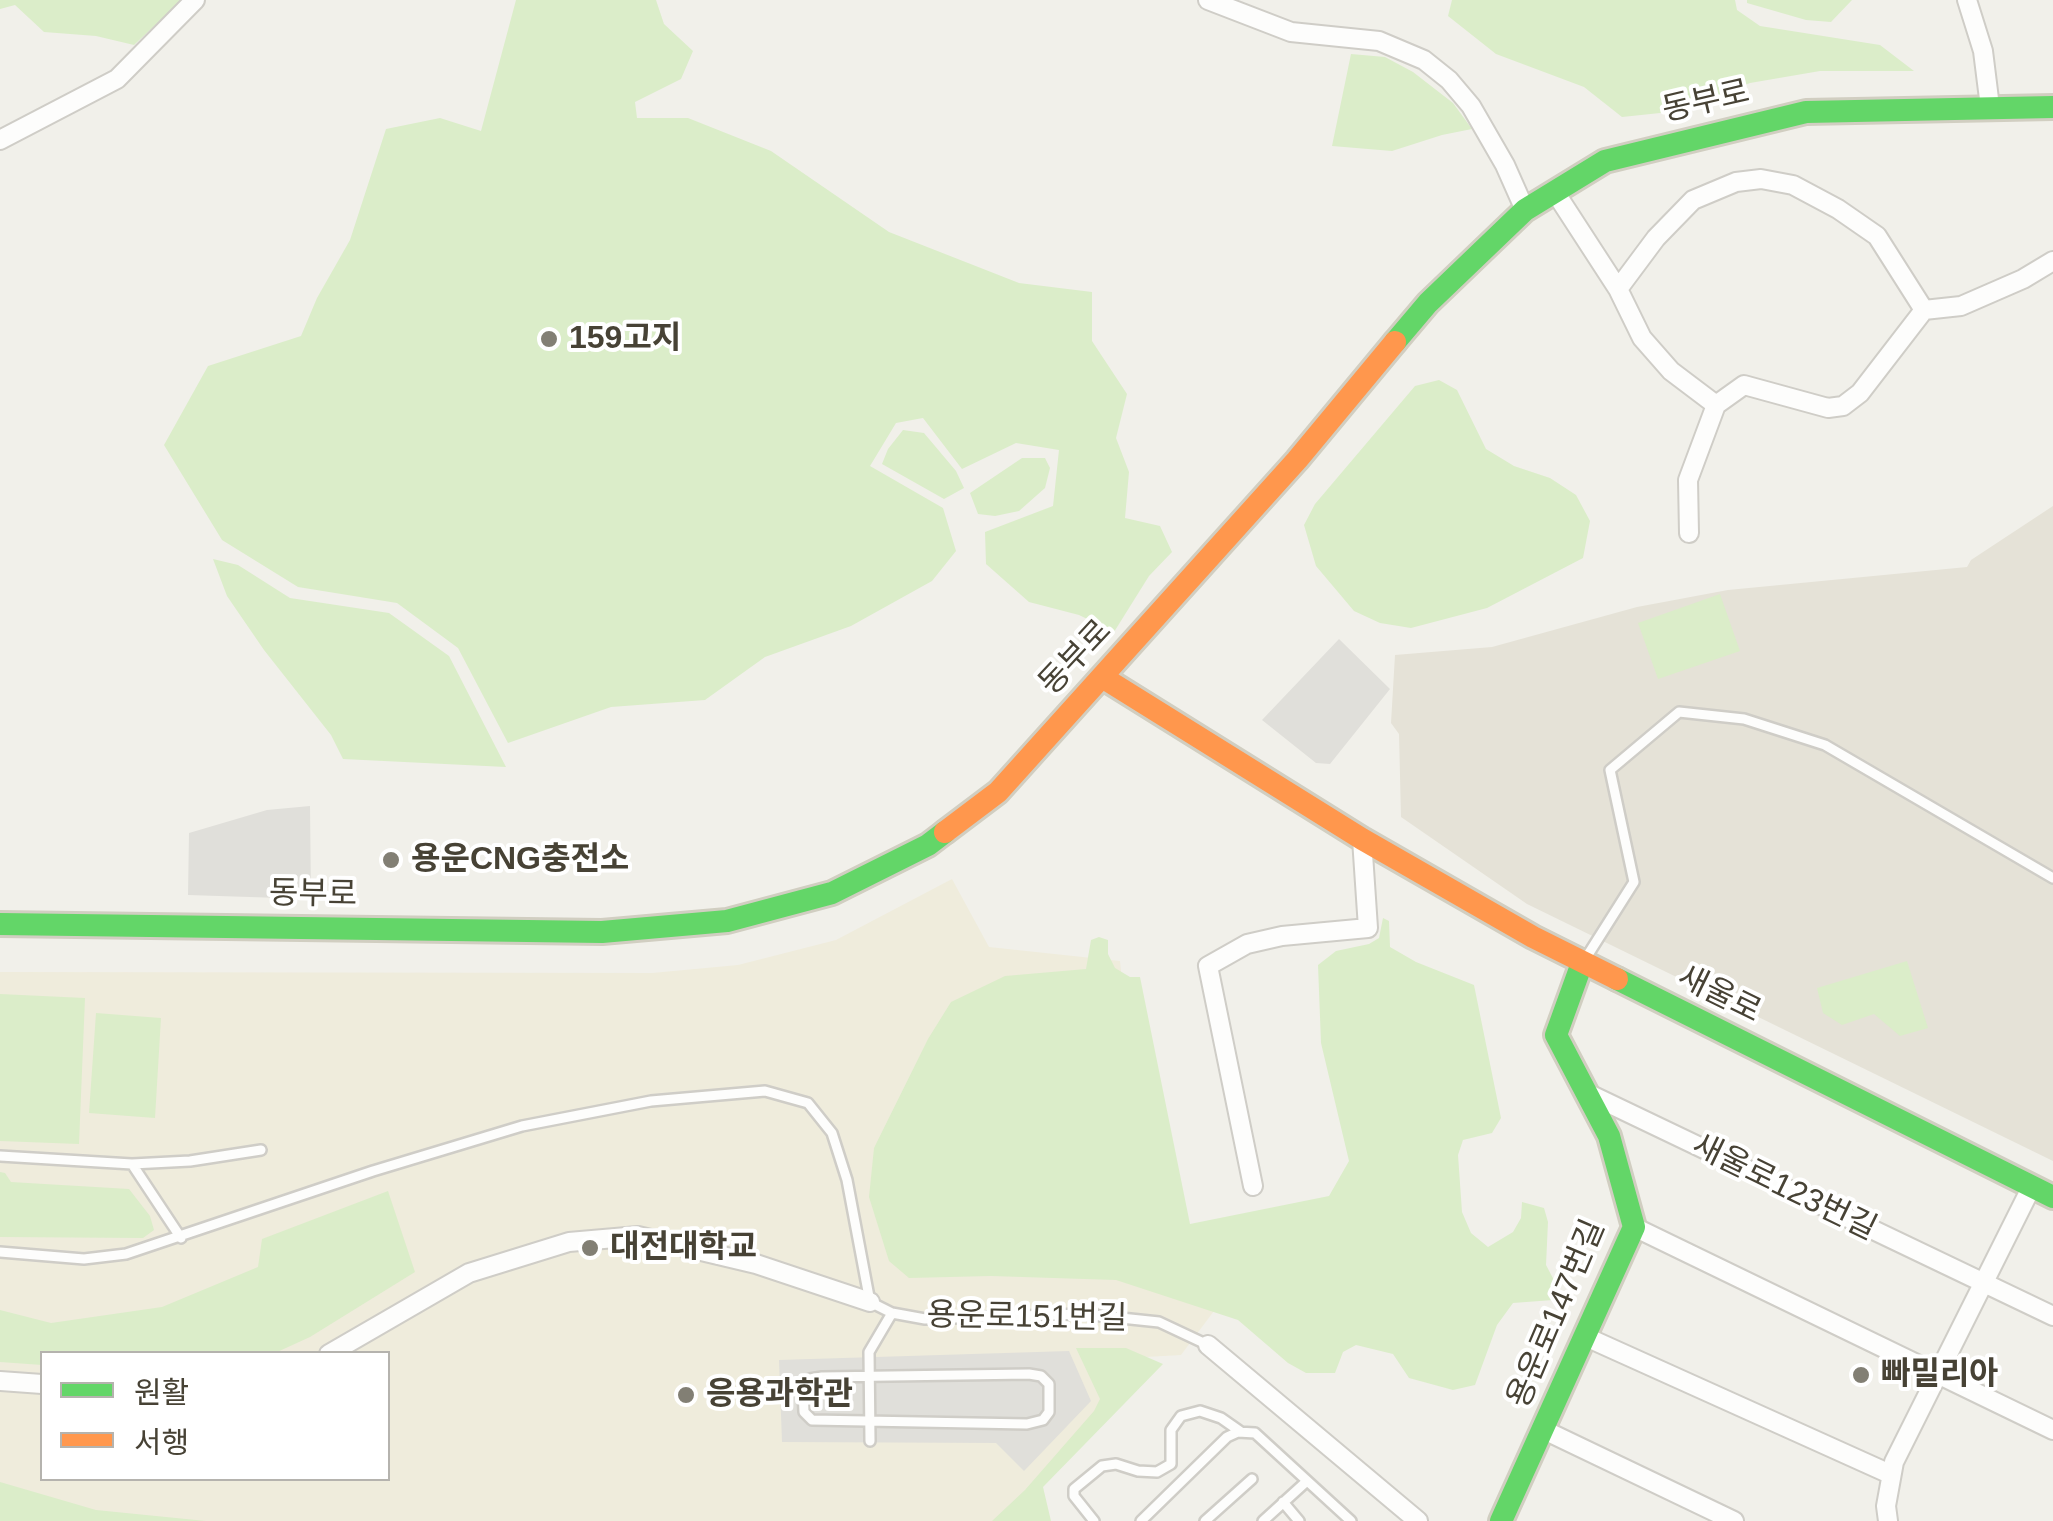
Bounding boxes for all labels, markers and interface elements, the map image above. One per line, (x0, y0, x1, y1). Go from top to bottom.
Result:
street label: 동부로 (1659, 73, 1753, 131)
place label: 159고지 (569, 320, 681, 358)
marker: 159고지 (538, 328, 560, 350)
street label: 동부로 (1032, 613, 1120, 703)
place label: 용운CNG충전소 (411, 841, 629, 879)
marker: 용운CNG충전소 (380, 849, 402, 871)
street label: 동부로 (269, 875, 357, 915)
street label: 새울로 (1671, 958, 1767, 1032)
street label: 새울로123번길 (1685, 1127, 1883, 1249)
street label: 용운로147번길 (1500, 1214, 1614, 1414)
place label: 대전대학교 (610, 1229, 757, 1267)
marker: 대전대학교 (579, 1237, 601, 1259)
street label: 용운로151번길 (926, 1297, 1128, 1339)
legend (40, 1351, 390, 1481)
place label: 빠밀리아 (1881, 1356, 1999, 1394)
marker: 빠밀리아 (1850, 1364, 1872, 1386)
text: 원활 (134, 1376, 189, 1409)
place label: 응용과학관 (706, 1376, 853, 1414)
marker: 응용과학관 (675, 1384, 697, 1406)
text: 서행 (134, 1426, 189, 1459)

